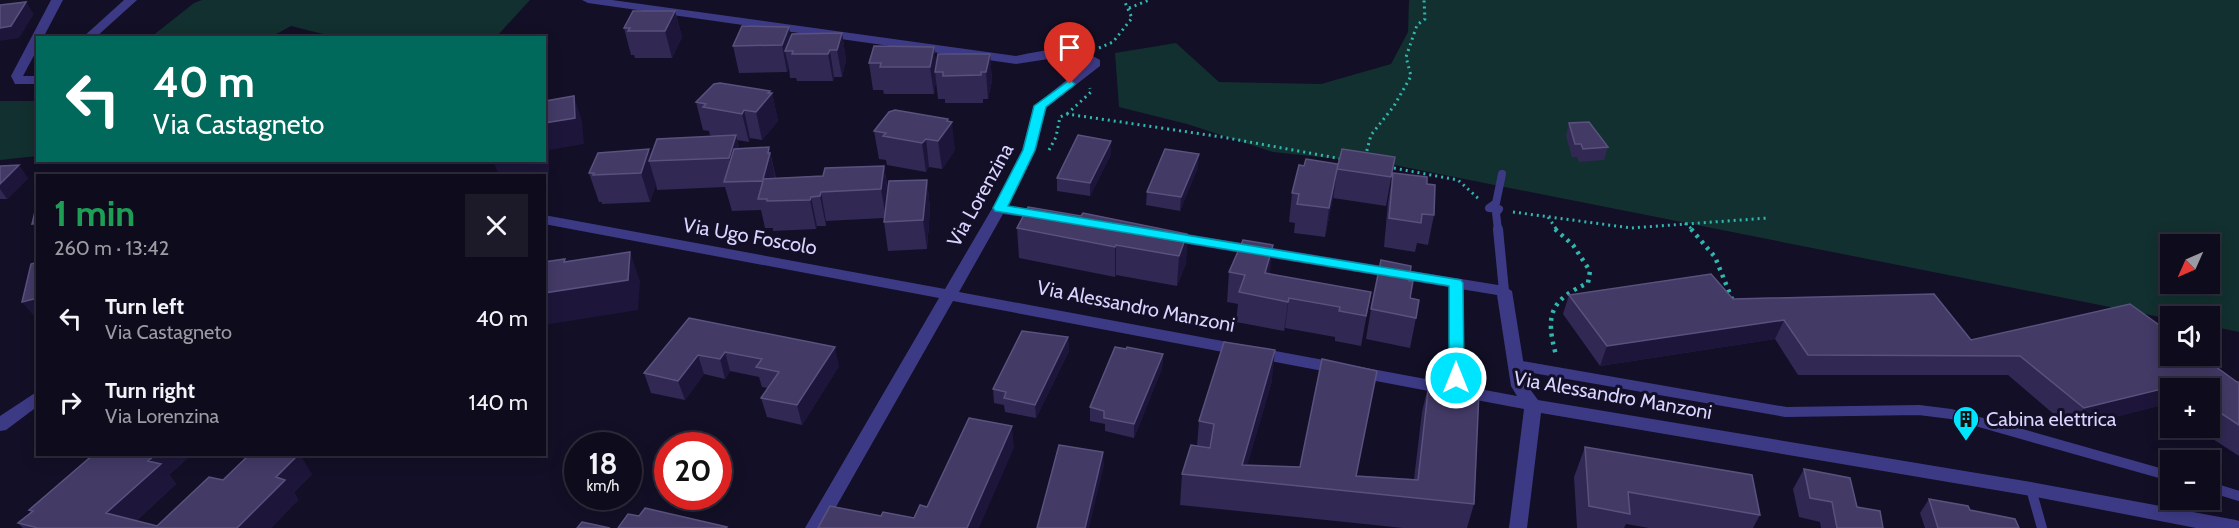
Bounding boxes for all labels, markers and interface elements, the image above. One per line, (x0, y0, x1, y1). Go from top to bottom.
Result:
pin (1044, 22, 1095, 84)
icon: arrive (1053, 31, 1086, 64)
text: 40 m (153, 56, 255, 108)
icon: left (54, 60, 132, 138)
text: Via Castagneto (153, 108, 324, 141)
street label: Via Lorenzina (942, 139, 1018, 251)
text: 1 min (54, 191, 135, 235)
button: close (465, 194, 528, 257)
street label: Via Ugo Foscolo (681, 212, 819, 260)
north arrow (2160, 234, 2220, 294)
map controls (2160, 234, 2220, 510)
text: 260 m · 13:42 (54, 236, 169, 260)
street label: Via Alessandro Manzoni (1035, 275, 1237, 337)
text: Turn left (105, 293, 184, 320)
icon: left (54, 302, 87, 335)
text: 40 m (476, 305, 528, 332)
button: sound (2160, 306, 2220, 366)
text: Via Castagneto (105, 320, 232, 344)
position arrow (1424, 346, 1488, 410)
street label: Via Alessandro Manzoni (1512, 366, 1714, 424)
text: Turn right (105, 377, 195, 404)
button: + (2160, 378, 2220, 438)
icon: right (54, 386, 87, 419)
text: 140 m (469, 389, 528, 416)
text: Via Lorenzina (105, 404, 219, 428)
building icon: Cabina elettrica (1951, 404, 1981, 442)
place label: Cabina elettrica (1986, 407, 2117, 431)
speed limit sign: 20 (654, 432, 732, 510)
text: 18 (588, 445, 618, 482)
button: − (2160, 450, 2220, 510)
text: km/h (587, 477, 619, 495)

